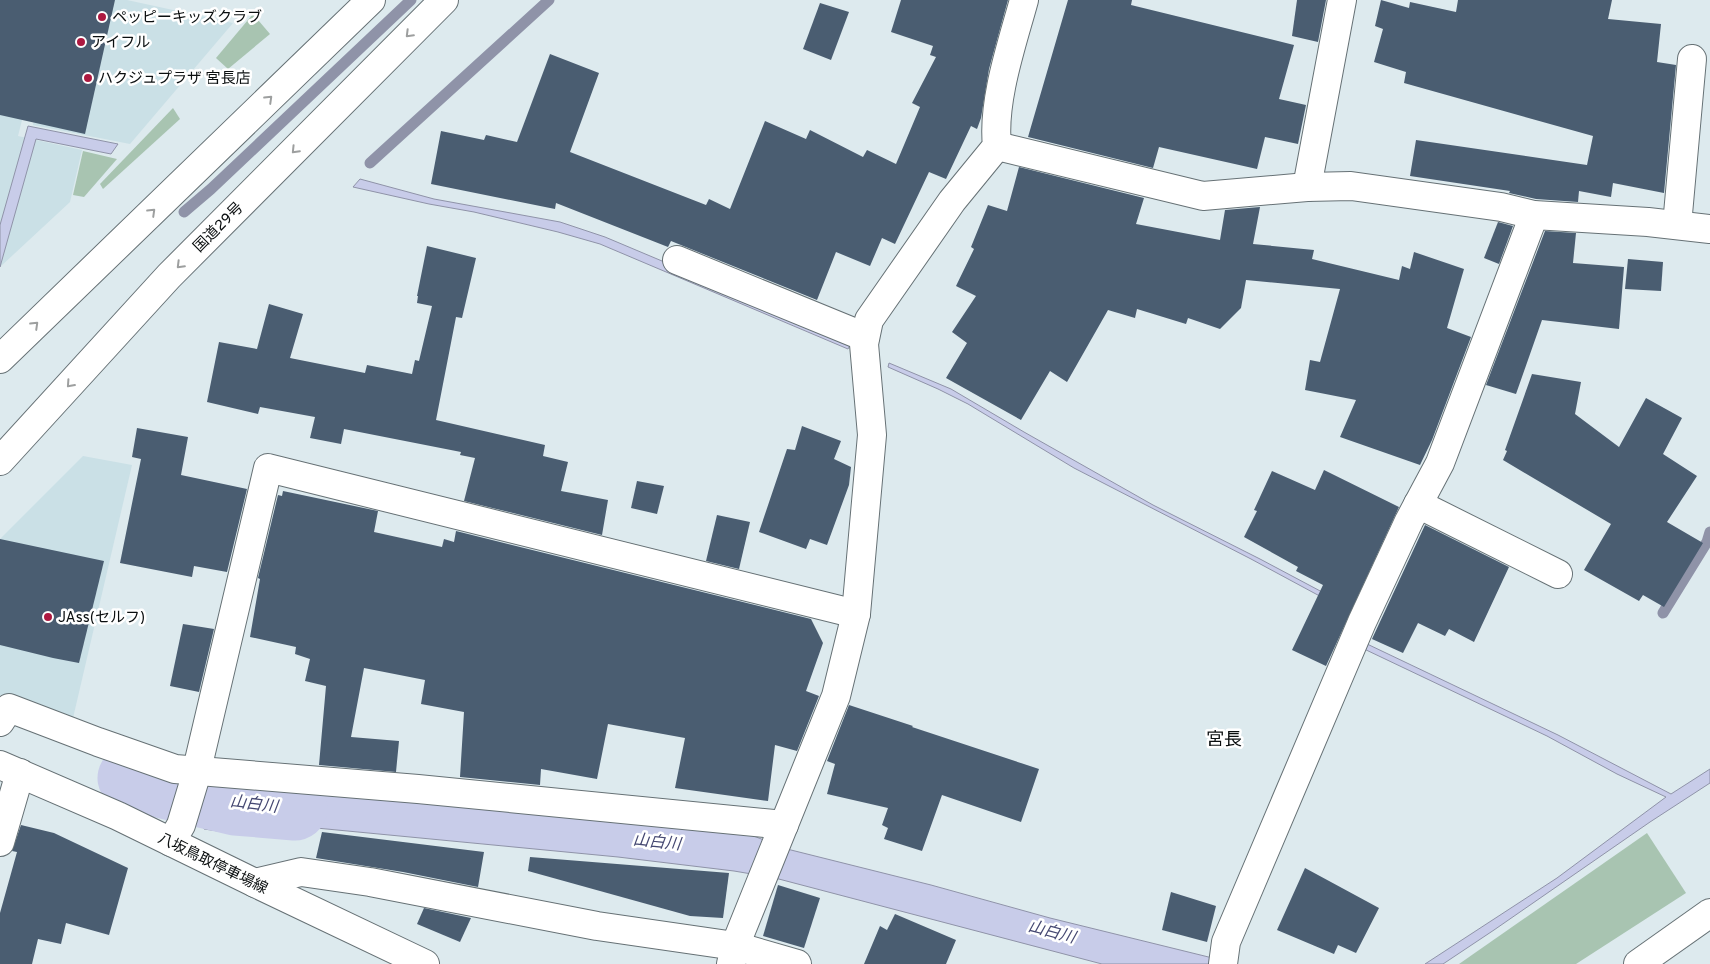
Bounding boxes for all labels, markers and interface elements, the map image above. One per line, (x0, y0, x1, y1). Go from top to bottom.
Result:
place label: ペッピーキッズクラブ (112, 9, 262, 28)
marker: ペッピーキッズクラブ (96, 11, 108, 23)
one-way arrow (406, 29, 415, 38)
place label: アイフル (91, 34, 150, 53)
marker: アイフル (75, 36, 87, 48)
place label: ハクジュプラザ 宮長店 (98, 70, 250, 89)
marker: ハクジュプラザ 宮長店 (82, 72, 94, 84)
one-way arrow (263, 96, 272, 105)
one-way arrow (292, 144, 301, 153)
street label: 国道29号 (190, 199, 248, 257)
one-way arrow (146, 209, 155, 218)
one-way arrow (177, 259, 186, 268)
one-way arrow (30, 322, 39, 331)
one-way arrow (67, 379, 76, 388)
place label: JAss(セルフ) (58, 609, 145, 628)
marker: JAss(セルフ) (42, 611, 54, 623)
district label: 宮長 (1206, 729, 1242, 752)
water label: 山白川 (229, 792, 281, 818)
street label: 八坂鳥取停車場線 (154, 830, 270, 899)
water label: 山白川 (632, 831, 684, 856)
water label: 山白川 (1026, 917, 1079, 949)

